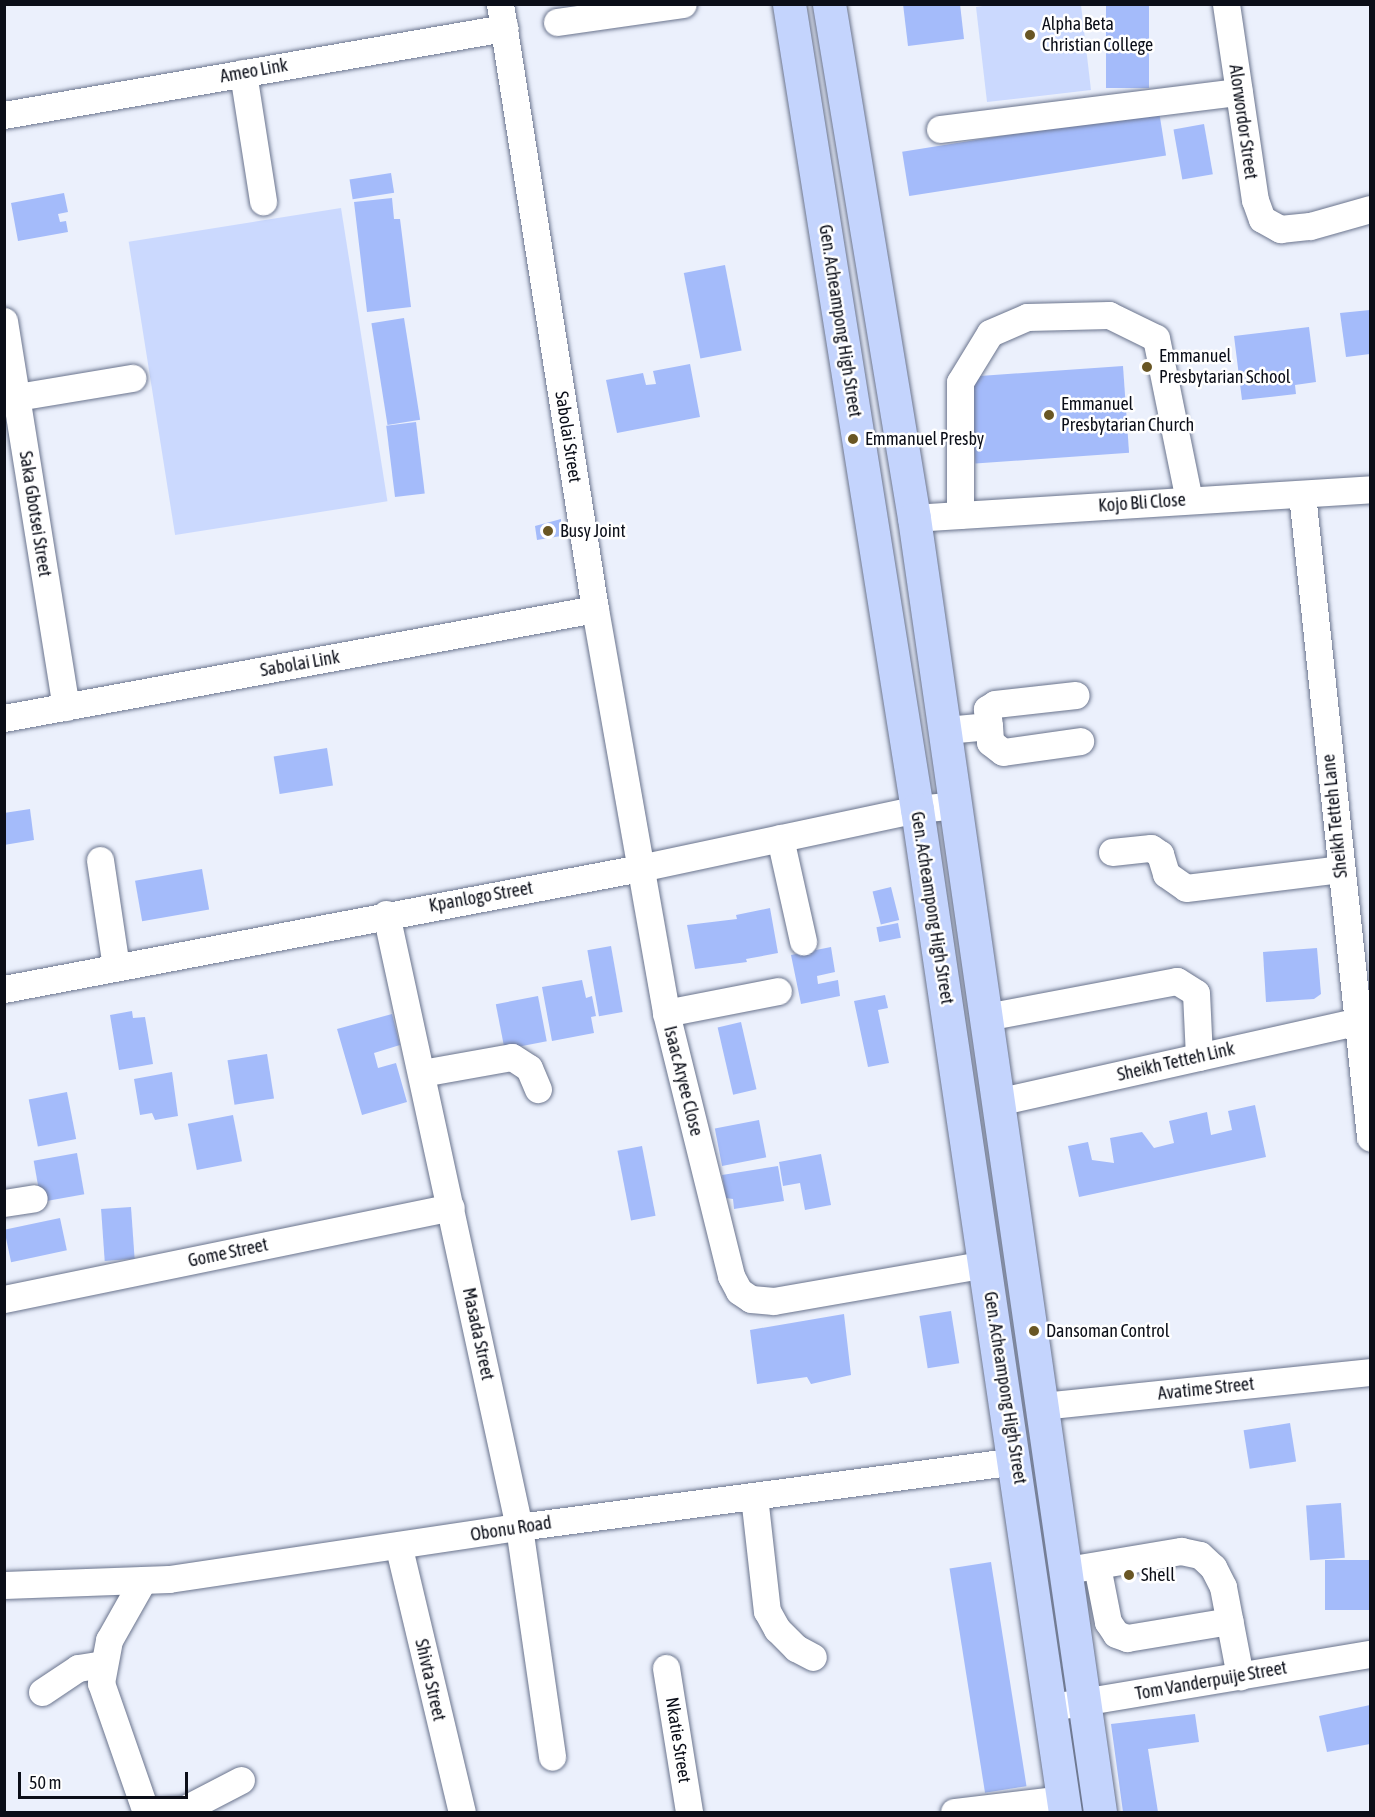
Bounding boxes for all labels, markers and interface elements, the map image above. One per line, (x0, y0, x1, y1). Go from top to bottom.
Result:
place label: Alpha Beta Christian College (1042, 14, 1153, 57)
marker: Alpha Beta Christian College (1023, 28, 1037, 42)
street label: Ameo Link (218, 54, 290, 88)
street label: Alorwordor Street (1224, 63, 1262, 181)
street label: Gen. Acheampong High Street (814, 223, 866, 419)
place label: Emmanuel Presbytarian School (1159, 346, 1291, 388)
marker: Emmanuel Presbytarian School (1140, 360, 1154, 374)
street label: Sabolai Street (550, 390, 586, 484)
place label: Emmanuel Presbytarian Church (1061, 394, 1194, 436)
marker: Emmanuel Presbytarian Church (1042, 408, 1056, 422)
place label: Emmanuel Presby (865, 428, 984, 450)
marker: Emmanuel Presby (846, 432, 860, 446)
street label: Saka Gbotsei Street (14, 450, 56, 578)
street label: Kojo Bli Close (1098, 489, 1186, 517)
place label: Busy Joint (560, 520, 626, 542)
marker: Busy Joint (541, 524, 555, 538)
street label: Sabolai Link (259, 646, 341, 682)
street label: Sheikh Tetteh Lane (1318, 753, 1352, 879)
street label: Gen. Acheampong High Street (906, 810, 958, 1006)
street label: Kpanlogo Street (427, 877, 535, 917)
street label: Isaac Aryee Close (659, 1024, 707, 1138)
street label: Sheikh Tetteh Link (1115, 1038, 1237, 1086)
street label: Gome Street (186, 1234, 270, 1272)
street label: Masada Street (458, 1286, 498, 1382)
street label: Gen. Acheampong High Street (979, 1290, 1031, 1486)
place label: Dansoman Control (1046, 1320, 1170, 1342)
marker: Dansoman Control (1027, 1324, 1041, 1338)
street label: Avatime Street (1157, 1373, 1255, 1405)
street label: Obonu Road (469, 1512, 553, 1546)
place label: Shell (1141, 1564, 1175, 1586)
marker: Shell (1122, 1568, 1136, 1582)
street label: Shivta Street (410, 1637, 450, 1723)
street label: Tom Vanderpuije Street (1133, 1657, 1289, 1705)
street label: Nkatie Street (661, 1696, 695, 1784)
scale bar (21, 1760, 190, 1798)
text: 50 m (29, 1772, 61, 1793)

